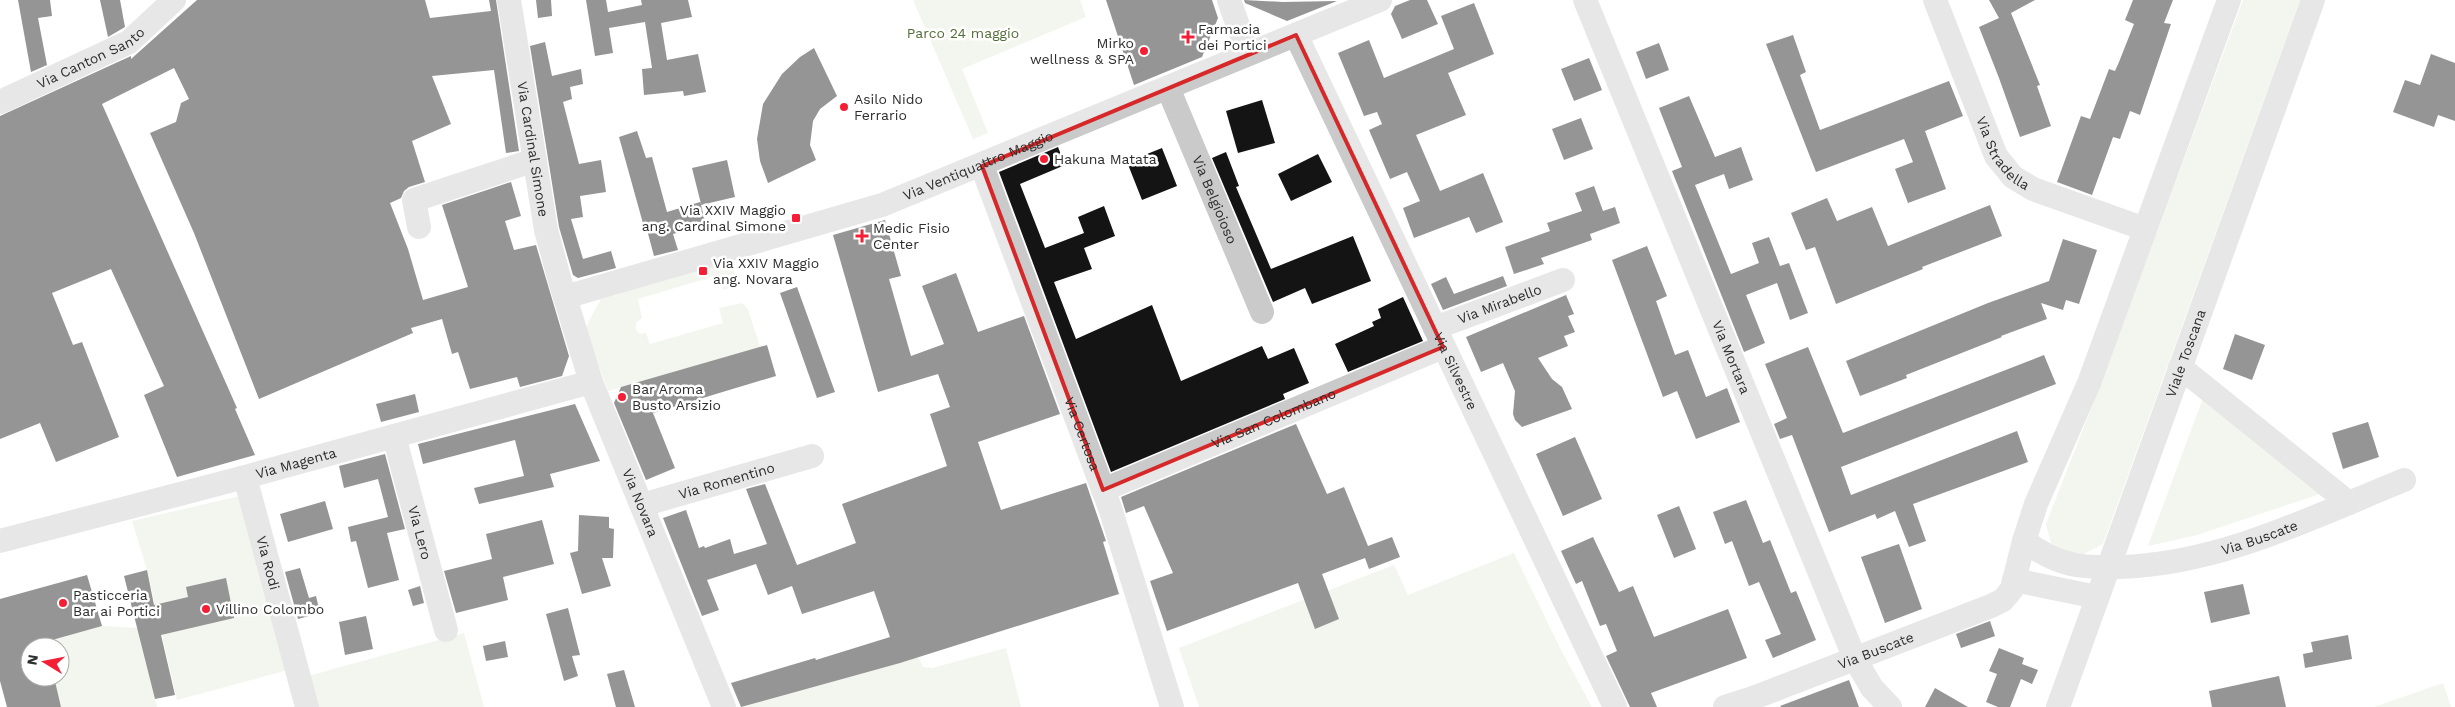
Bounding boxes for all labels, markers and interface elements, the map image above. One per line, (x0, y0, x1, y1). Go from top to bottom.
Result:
place label: Farmacia dei Portici (1198, 21, 1267, 53)
street label: Via Canton Santo (34, 24, 148, 92)
park label: Parco 24 maggio (907, 25, 1019, 41)
marker: Farmacia dei Portici (1182, 31, 1194, 43)
place label: Mirko wellness & SPA (1030, 35, 1134, 67)
marker: Mirko wellness & SPA (1138, 45, 1150, 57)
street label: Via Cardinal Simone (514, 80, 552, 218)
place label: Asilo Nido Ferrario (854, 91, 923, 123)
marker: Asilo Nido Ferrario (838, 101, 850, 113)
street label: Via Stradella (1973, 114, 2033, 193)
street label: Via Ventiquattro Maggio (901, 127, 1056, 203)
place label: Hakuna Matata (1054, 151, 1157, 167)
marker: Hakuna Matata (1038, 153, 1050, 165)
street label: Via Belgioioso (1189, 153, 1240, 246)
place label: Via XXIV Maggio ang. Cardinal Simone (642, 202, 786, 234)
marker: Via XXIV Maggio ang. Cardinal Simone (790, 212, 802, 224)
place label: Medic Fisio Center (873, 220, 950, 252)
marker: Medic Fisio Center (855, 229, 869, 243)
place label: Via XXIV Maggio ang. Novara (713, 255, 819, 287)
marker: Via XXIV Maggio ang. Novara (697, 265, 709, 277)
street label: Via Mirabello (1455, 281, 1544, 327)
street label: Viale Toscana (2162, 307, 2209, 400)
street label: Via Mortara (1709, 318, 1754, 396)
street label: Via Silvestre (1430, 330, 1481, 412)
place label: Bar Aroma Busto Arsizio (632, 381, 721, 413)
street label: Via San Colombano (1209, 385, 1338, 451)
marker: Bar Aroma Busto Arsizio (616, 391, 628, 403)
street label: Via Certosa (1061, 395, 1103, 473)
street label: Via Magenta (254, 444, 338, 482)
street label: Via Romentino (677, 459, 777, 502)
street label: Via Novara (619, 466, 662, 539)
street label: Via Lero (405, 504, 435, 561)
street label: Via Buscate (2219, 517, 2300, 558)
street label: Via Rodi (253, 534, 283, 592)
place label: Pasticceria Bar ai Portici (73, 587, 160, 619)
marker: Pasticceria Bar ai Portici (57, 597, 69, 609)
place label: Villino Colombo (216, 601, 324, 617)
marker: Villino Colombo (200, 603, 212, 615)
street label: Via Buscate (1836, 629, 1916, 672)
north arrow (20, 637, 70, 687)
text: N (23, 653, 41, 666)

